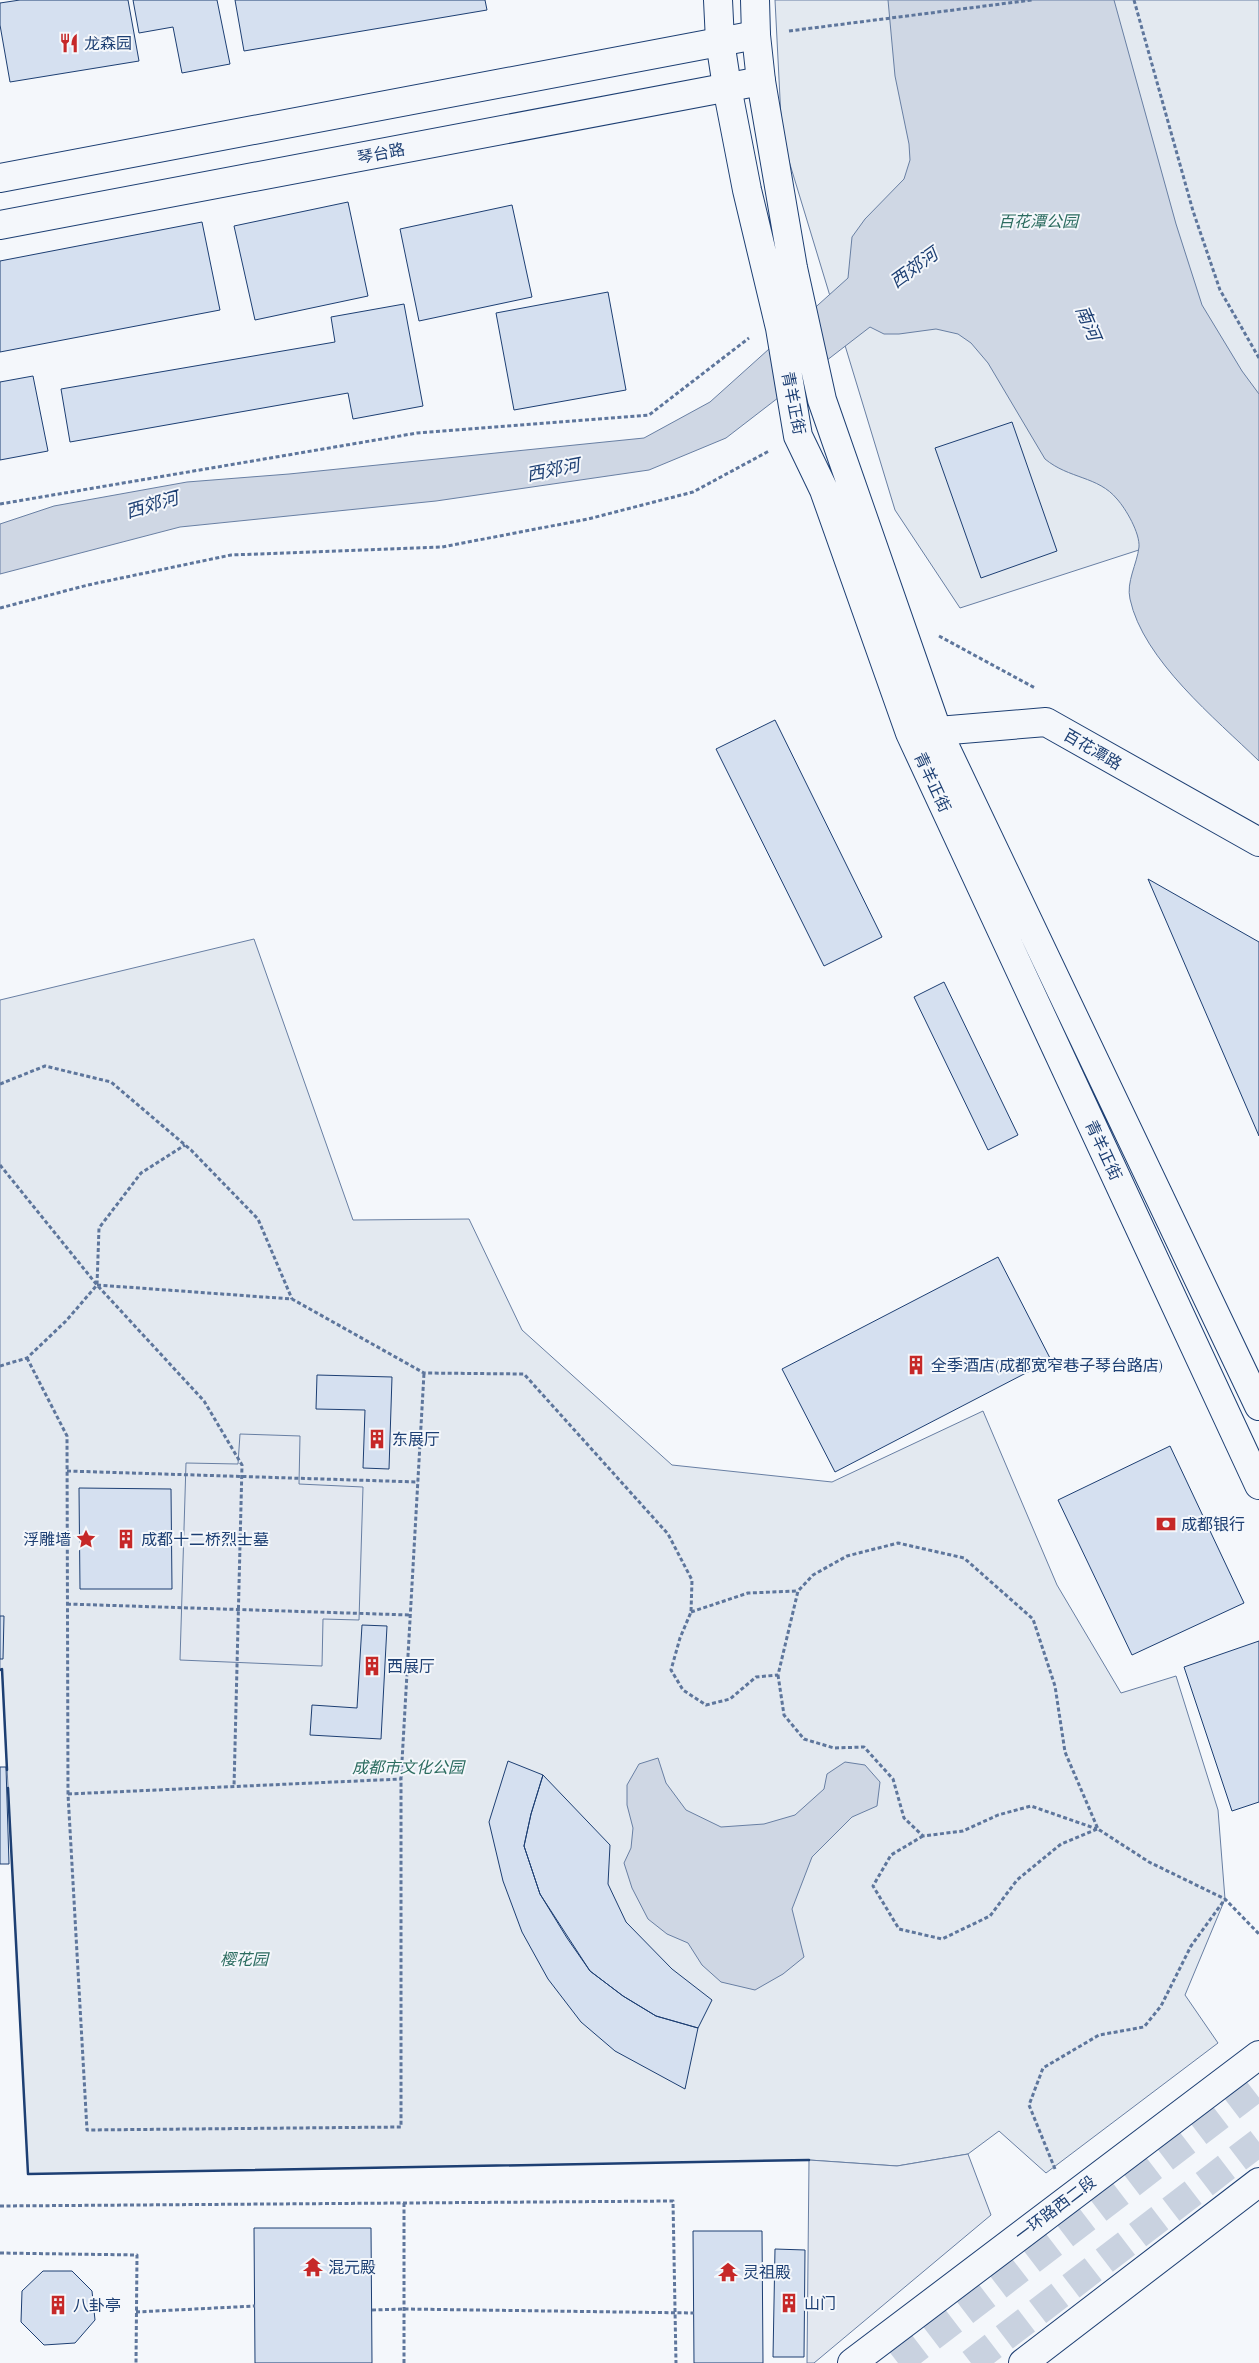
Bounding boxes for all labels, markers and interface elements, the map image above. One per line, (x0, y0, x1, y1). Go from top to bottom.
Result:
restaurant icon: 龙森园 (58, 32, 80, 54)
place label: 龙森园 (84, 32, 132, 56)
street label: 琴台路 (355, 138, 407, 170)
park label: 百花潭公园 (998, 210, 1080, 234)
water label: 西郊河 (885, 240, 946, 295)
water label: 南河 (1068, 301, 1108, 348)
street label: 青羊正街 (775, 369, 811, 437)
water label: 西郊河 (524, 452, 585, 489)
water label: 西郊河 (122, 484, 185, 526)
street label: 百花潭路 (1059, 723, 1126, 776)
street label: 青羊正街 (908, 748, 956, 817)
street label: 青羊正街 (1079, 1116, 1127, 1185)
building icon: 全季酒店(成都宽窄巷子琴台路店) (905, 1354, 927, 1376)
place label: 全季酒店(成都宽窄巷子琴台路店) (931, 1354, 1163, 1378)
building icon: 东展厅 (366, 1428, 388, 1450)
place label: 东展厅 (392, 1428, 440, 1452)
bank icon: 成都银行 (1155, 1513, 1177, 1535)
place label: 成都银行 (1181, 1513, 1245, 1537)
place label: 浮雕墙 (23, 1528, 71, 1552)
place icon: 浮雕墙 (75, 1528, 97, 1550)
building icon: 成都十二桥烈士墓 (115, 1528, 137, 1550)
place label: 成都十二桥烈士墓 (141, 1528, 269, 1552)
building icon: 西展厅 (361, 1655, 383, 1677)
place label: 西展厅 (387, 1655, 435, 1679)
park label: 成都市文化公园 (352, 1756, 466, 1780)
park label: 樱花园 (220, 1948, 270, 1972)
street label: 一环路西二段 (1010, 2170, 1101, 2247)
temple icon: 混元殿 (302, 2256, 324, 2278)
place label: 混元殿 (328, 2256, 376, 2280)
temple icon: 灵祖殿 (717, 2261, 739, 2283)
place label: 灵祖殿 (743, 2261, 791, 2285)
building icon: 山门 (778, 2292, 800, 2314)
place label: 山门 (804, 2292, 836, 2316)
building icon: 八卦亭 (47, 2294, 69, 2316)
place label: 八卦亭 (73, 2294, 121, 2318)

